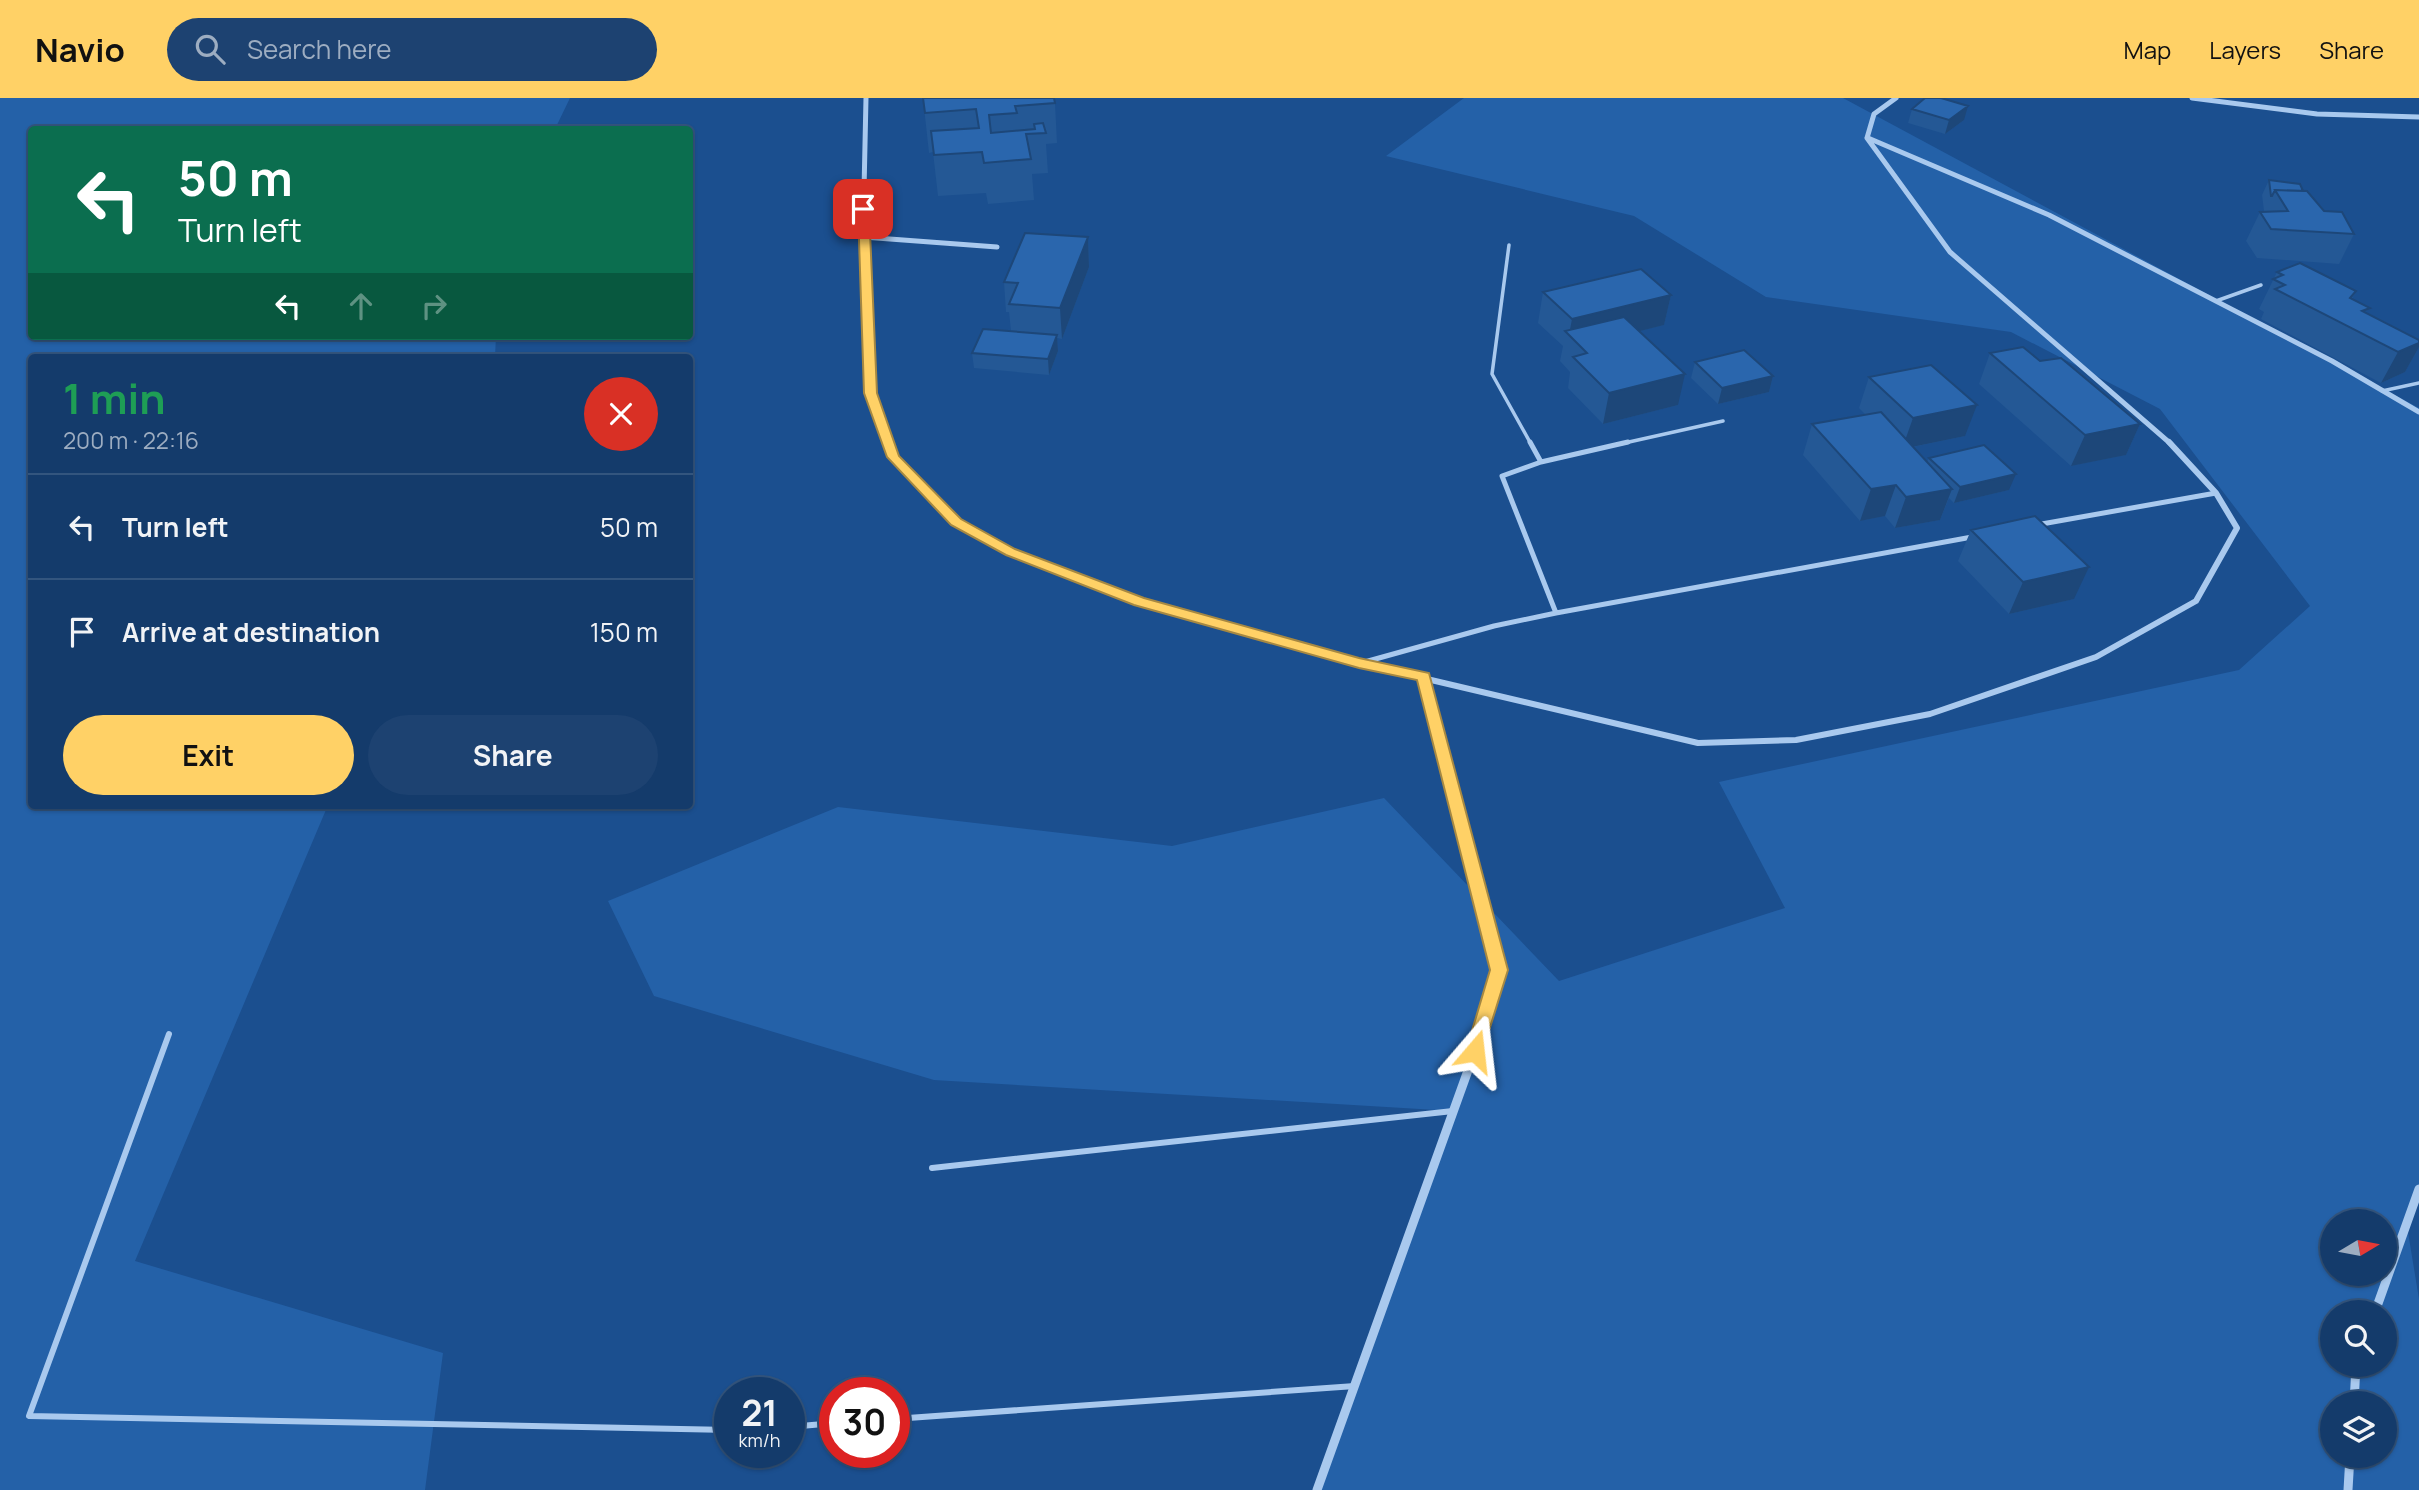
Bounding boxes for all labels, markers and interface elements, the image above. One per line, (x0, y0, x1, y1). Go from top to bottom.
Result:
search box (167, 18, 657, 81)
text: Navio (35, 27, 125, 72)
icon: search (191, 30, 229, 68)
text: Search here (247, 31, 391, 67)
text: Map (2124, 33, 2171, 66)
text: Layers (2209, 33, 2281, 66)
text: Share (2319, 33, 2384, 66)
text: 50 m (178, 144, 293, 211)
icon: left (63, 154, 154, 245)
pin (833, 179, 893, 239)
icon: arrive (844, 190, 882, 228)
text: Turn left (178, 208, 302, 252)
icon: left (269, 287, 307, 325)
icon: ahead (342, 287, 380, 325)
icon: right (415, 287, 453, 325)
text: 1 min (63, 369, 166, 427)
button: close (584, 377, 658, 451)
text: 200 m · 22:16 (63, 424, 199, 456)
icon: left (63, 508, 101, 546)
text: Turn left (122, 509, 229, 545)
text: 50 m (600, 509, 658, 545)
icon: arrive (63, 613, 101, 651)
text: Arrive at destination (122, 614, 380, 650)
text: 150 m (590, 614, 658, 650)
button: Exit (63, 715, 354, 795)
button: Share (368, 715, 658, 795)
position arrow (1438, 1014, 1512, 1088)
north arrow (2320, 1209, 2398, 1286)
map controls (2320, 1209, 2397, 1468)
button: search (2320, 1300, 2397, 1377)
speed limit sign: 30 (819, 1377, 910, 1468)
text: 21 (741, 1389, 778, 1437)
button: layers (2320, 1391, 2397, 1468)
text: km/h (739, 1428, 780, 1452)

